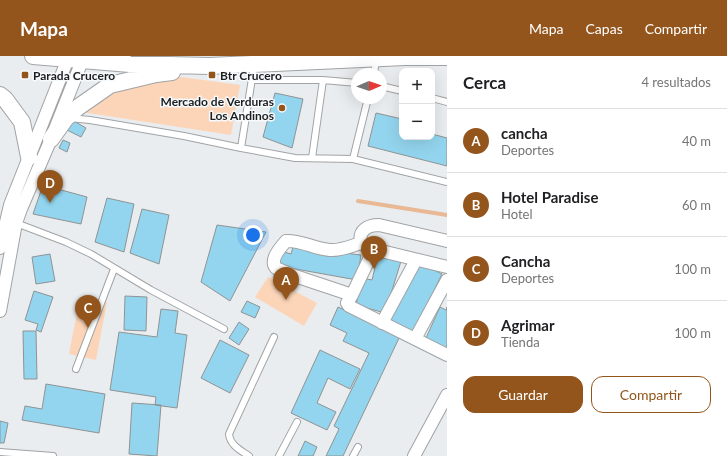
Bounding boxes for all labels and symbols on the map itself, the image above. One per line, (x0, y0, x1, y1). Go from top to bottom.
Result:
place label: Parada Crucero (33, 68, 115, 83)
place label: Btr Crucero (220, 68, 282, 83)
north arrow (351, 68, 387, 104)
marker: Parada Crucero (20, 70, 30, 80)
marker: Btr Crucero (207, 70, 217, 80)
place label: Mercado de Verduras Los Andinos (161, 94, 274, 123)
marker: Mercado de Verduras Los Andinos (277, 103, 287, 113)
pin: D (37, 170, 63, 203)
your location (243, 225, 263, 245)
pin: B (361, 236, 387, 269)
pin: A (273, 267, 299, 300)
pin: C (75, 295, 101, 328)

